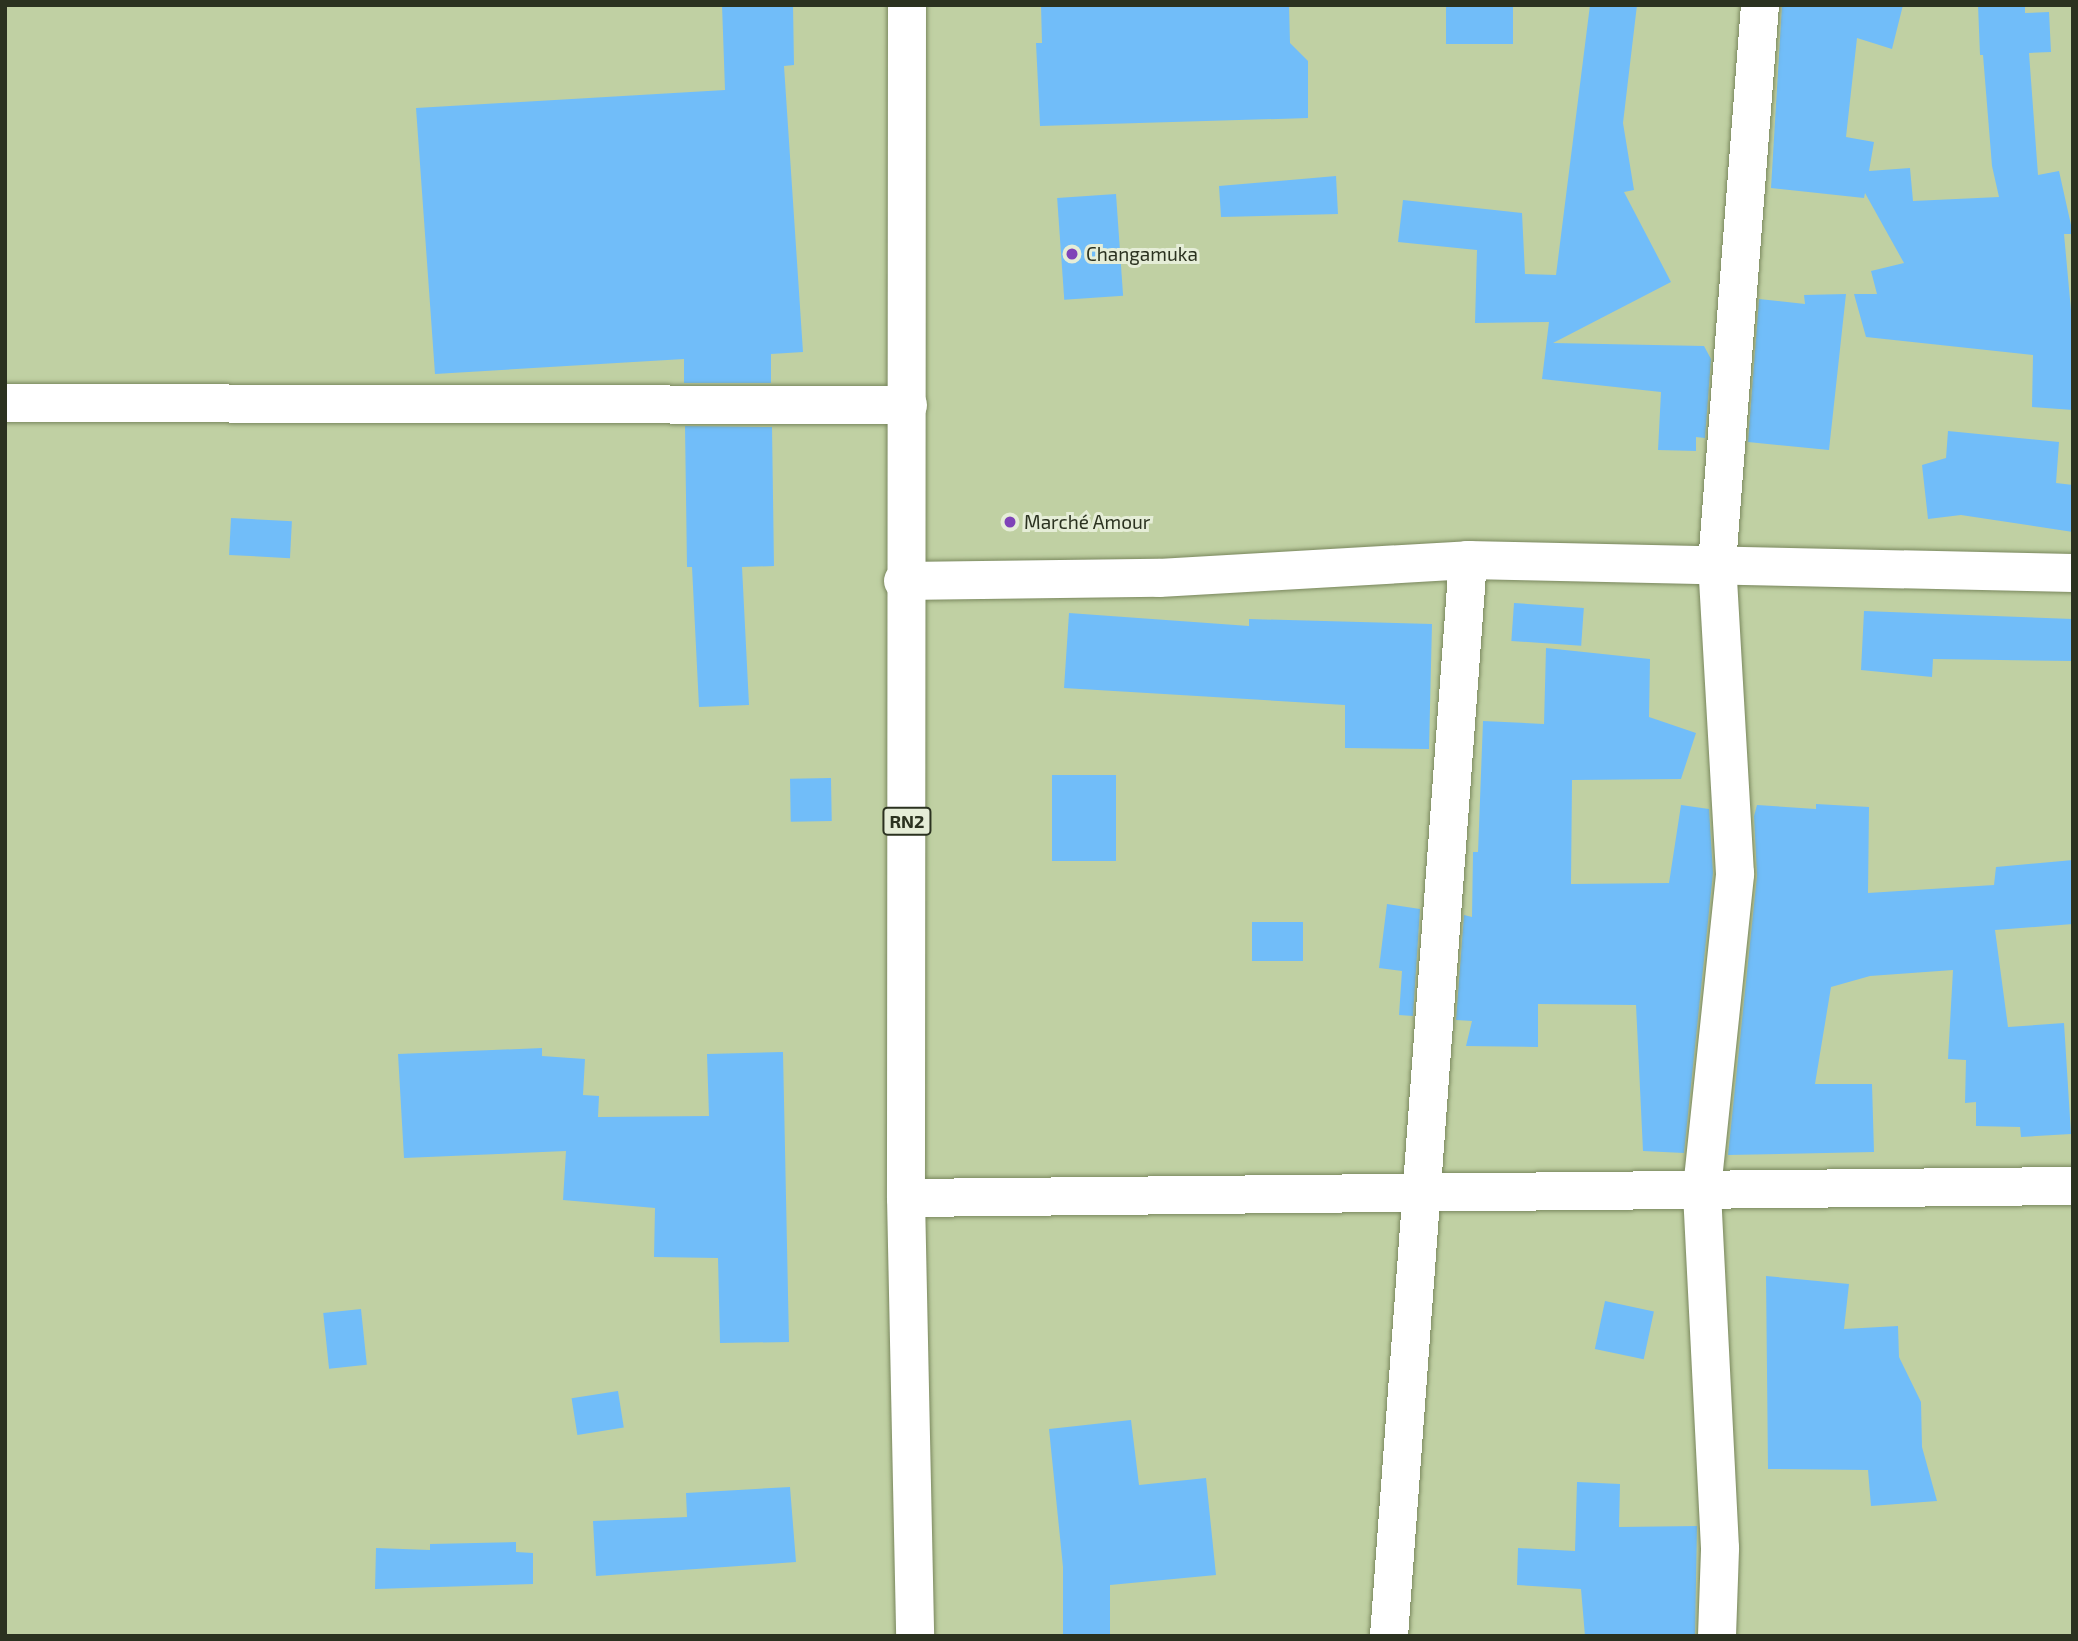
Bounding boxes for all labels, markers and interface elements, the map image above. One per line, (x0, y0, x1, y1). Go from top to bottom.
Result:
place label: Changamuka (1086, 243, 1198, 265)
marker: Changamuka (1064, 246, 1080, 262)
place label: Marché Amour (1024, 511, 1151, 533)
marker: Marché Amour (1002, 514, 1018, 530)
road number: RN2 (881, 806, 933, 836)

